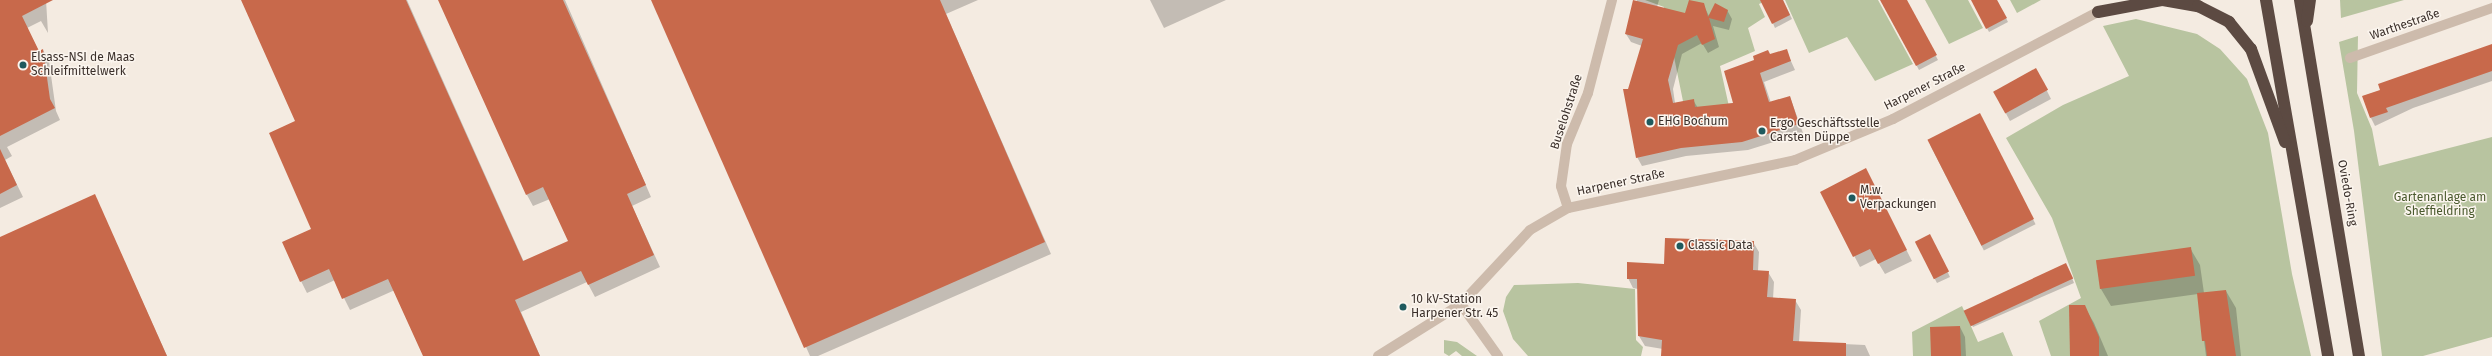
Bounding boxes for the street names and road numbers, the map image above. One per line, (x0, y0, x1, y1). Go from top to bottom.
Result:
street label: Warthestraße (2368, 6, 2442, 44)
street label: Harpener Straße (1882, 60, 1968, 114)
street label: Buselohstraße (1548, 73, 1586, 151)
street label: Oviedo-Ring (2334, 159, 2360, 227)
street label: Harpener Straße (1576, 167, 1666, 199)

